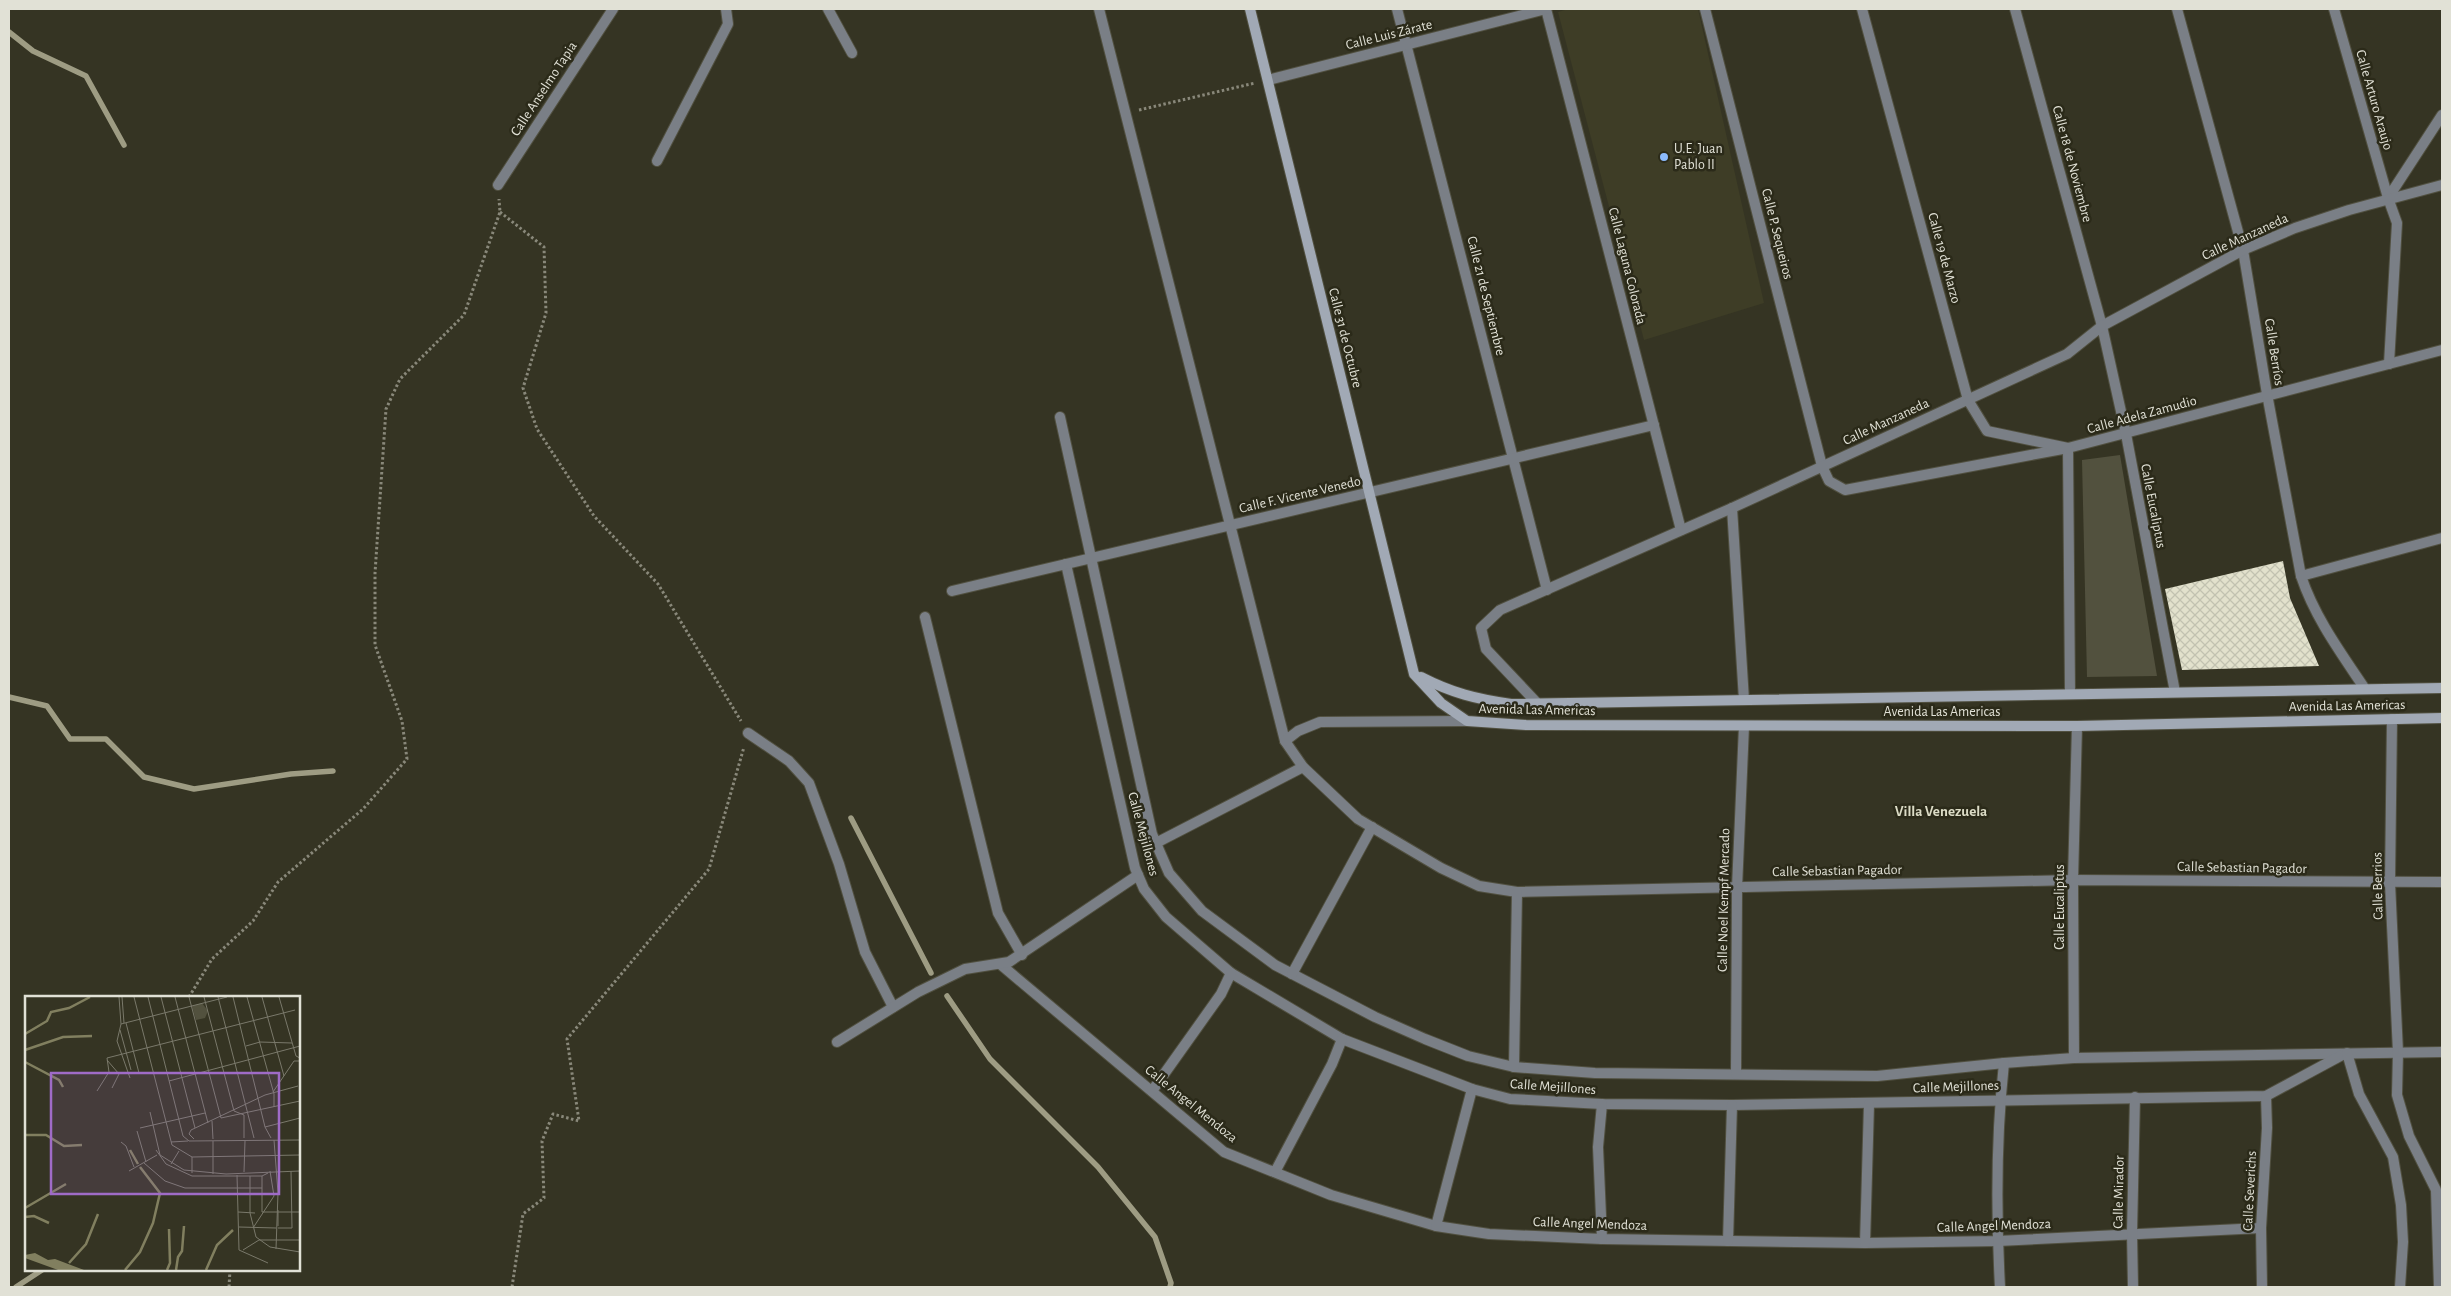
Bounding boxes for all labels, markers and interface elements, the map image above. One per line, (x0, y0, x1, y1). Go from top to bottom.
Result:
street label: Calle Luis Zárate (1344, 17, 1434, 53)
street label: Calle Anselmo Tapia (508, 39, 580, 139)
street label: Calle Arturo Araujo (2353, 48, 2395, 152)
street label: Calle 18 de Noviembre (2050, 104, 2094, 224)
place label: U.E. Juan Pablo II (1674, 142, 1723, 172)
marker: U.E. Juan Pablo II (1658, 151, 1670, 163)
street label: Calle P. Sequeiros (1759, 187, 1795, 281)
street label: Calle Laguna Colorada (1606, 206, 1648, 327)
street label: Calle 19 de Marzo (1925, 211, 1963, 305)
street label: Calle Manzaneda (2200, 211, 2291, 263)
street label: Calle 21 de Septiembre (1464, 235, 1508, 357)
street label: Calle 31 de Octubre (1326, 287, 1364, 389)
street label: Calle Berríos (2262, 317, 2286, 387)
street label: Calle Adela Zamudio (2086, 394, 2198, 436)
street label: Calle Manzaneda (1841, 396, 1932, 448)
street label: Calle Eucaliptus (2138, 463, 2168, 549)
street label: Calle F. Vicente Venedo (1238, 474, 1362, 516)
street label: Avenida Las Americas (2288, 698, 2406, 714)
street label: Avenida Las Americas (1478, 702, 1596, 718)
street label: Avenida Las Americas (1884, 705, 2000, 719)
street label: Calle Mejillones (1125, 791, 1161, 877)
district label: Villa Venezuela (1895, 804, 1987, 819)
street label: Calle Noel Kempf Mercado (1716, 828, 1732, 972)
street label: Calle Berrios (2370, 852, 2386, 920)
street label: Calle Sebastian Pagador (2177, 860, 2307, 876)
street label: Calle Sebastian Pagador (1772, 863, 1902, 879)
street label: Calle Eucaliptus (2053, 864, 2067, 950)
inset map (25, 996, 300, 1271)
street label: Calle Angel Mendoza (1142, 1063, 1240, 1146)
street label: Calle Mejillones (1509, 1077, 1597, 1097)
street label: Calle Mejillones (1913, 1078, 1999, 1096)
street label: Calle Severichs (2241, 1151, 2259, 1231)
street label: Calle Mirador (2111, 1155, 2127, 1229)
street label: Calle Angel Mendoza (1533, 1215, 1648, 1233)
street label: Calle Angel Mendoza (1937, 1217, 2052, 1235)

